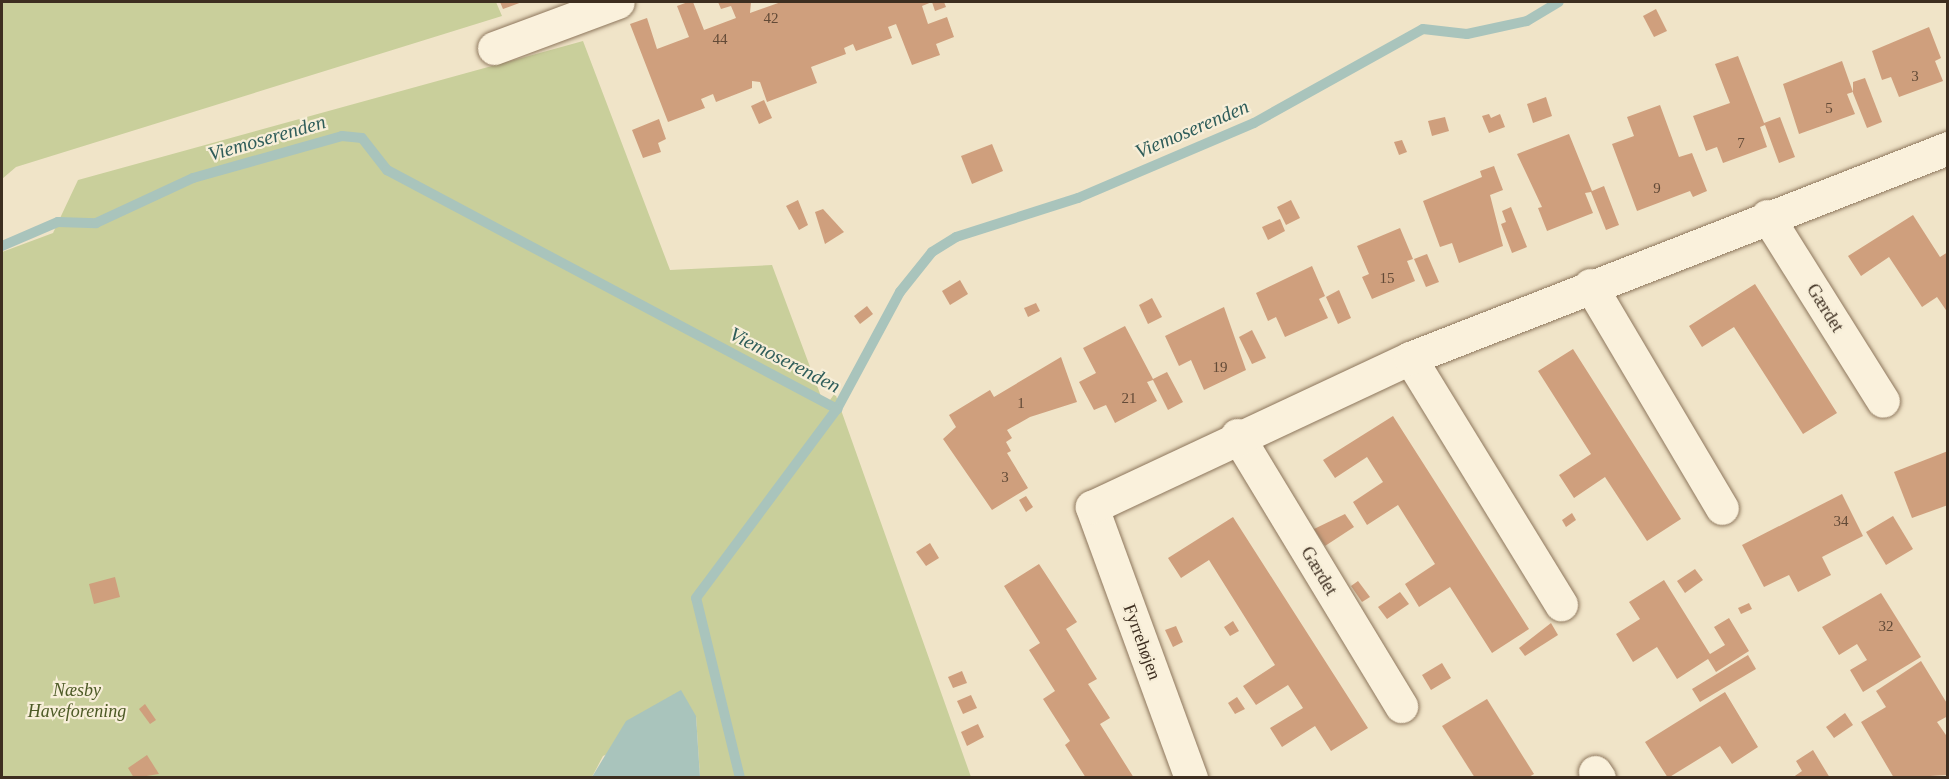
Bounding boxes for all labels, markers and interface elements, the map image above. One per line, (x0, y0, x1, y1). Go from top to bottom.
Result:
house number: 42 (764, 10, 778, 28)
house number: 44 (712, 31, 728, 49)
house number: 3 (1911, 68, 1919, 86)
water label: Viemoserenden (1132, 94, 1252, 164)
house number: 5 (1825, 100, 1833, 118)
water label: Viemoserenden (206, 110, 328, 166)
house number: 7 (1737, 135, 1745, 153)
house number: 9 (1653, 180, 1661, 198)
house number: 15 (1380, 270, 1394, 288)
street label: Gærdet (1802, 280, 1848, 336)
water label: Viemoserenden (726, 322, 844, 398)
house number: 19 (1212, 359, 1228, 377)
house number: 21 (1122, 390, 1136, 408)
house number: 1 (1017, 395, 1025, 413)
house number: 3 (1001, 469, 1009, 487)
house number: 34 (1834, 513, 1848, 531)
street label: Gærdet (1296, 543, 1342, 599)
street label: Fyrrehøjen (1118, 601, 1166, 683)
house number: 32 (1878, 618, 1894, 636)
park label: Næsby Haveforening (28, 680, 126, 722)

